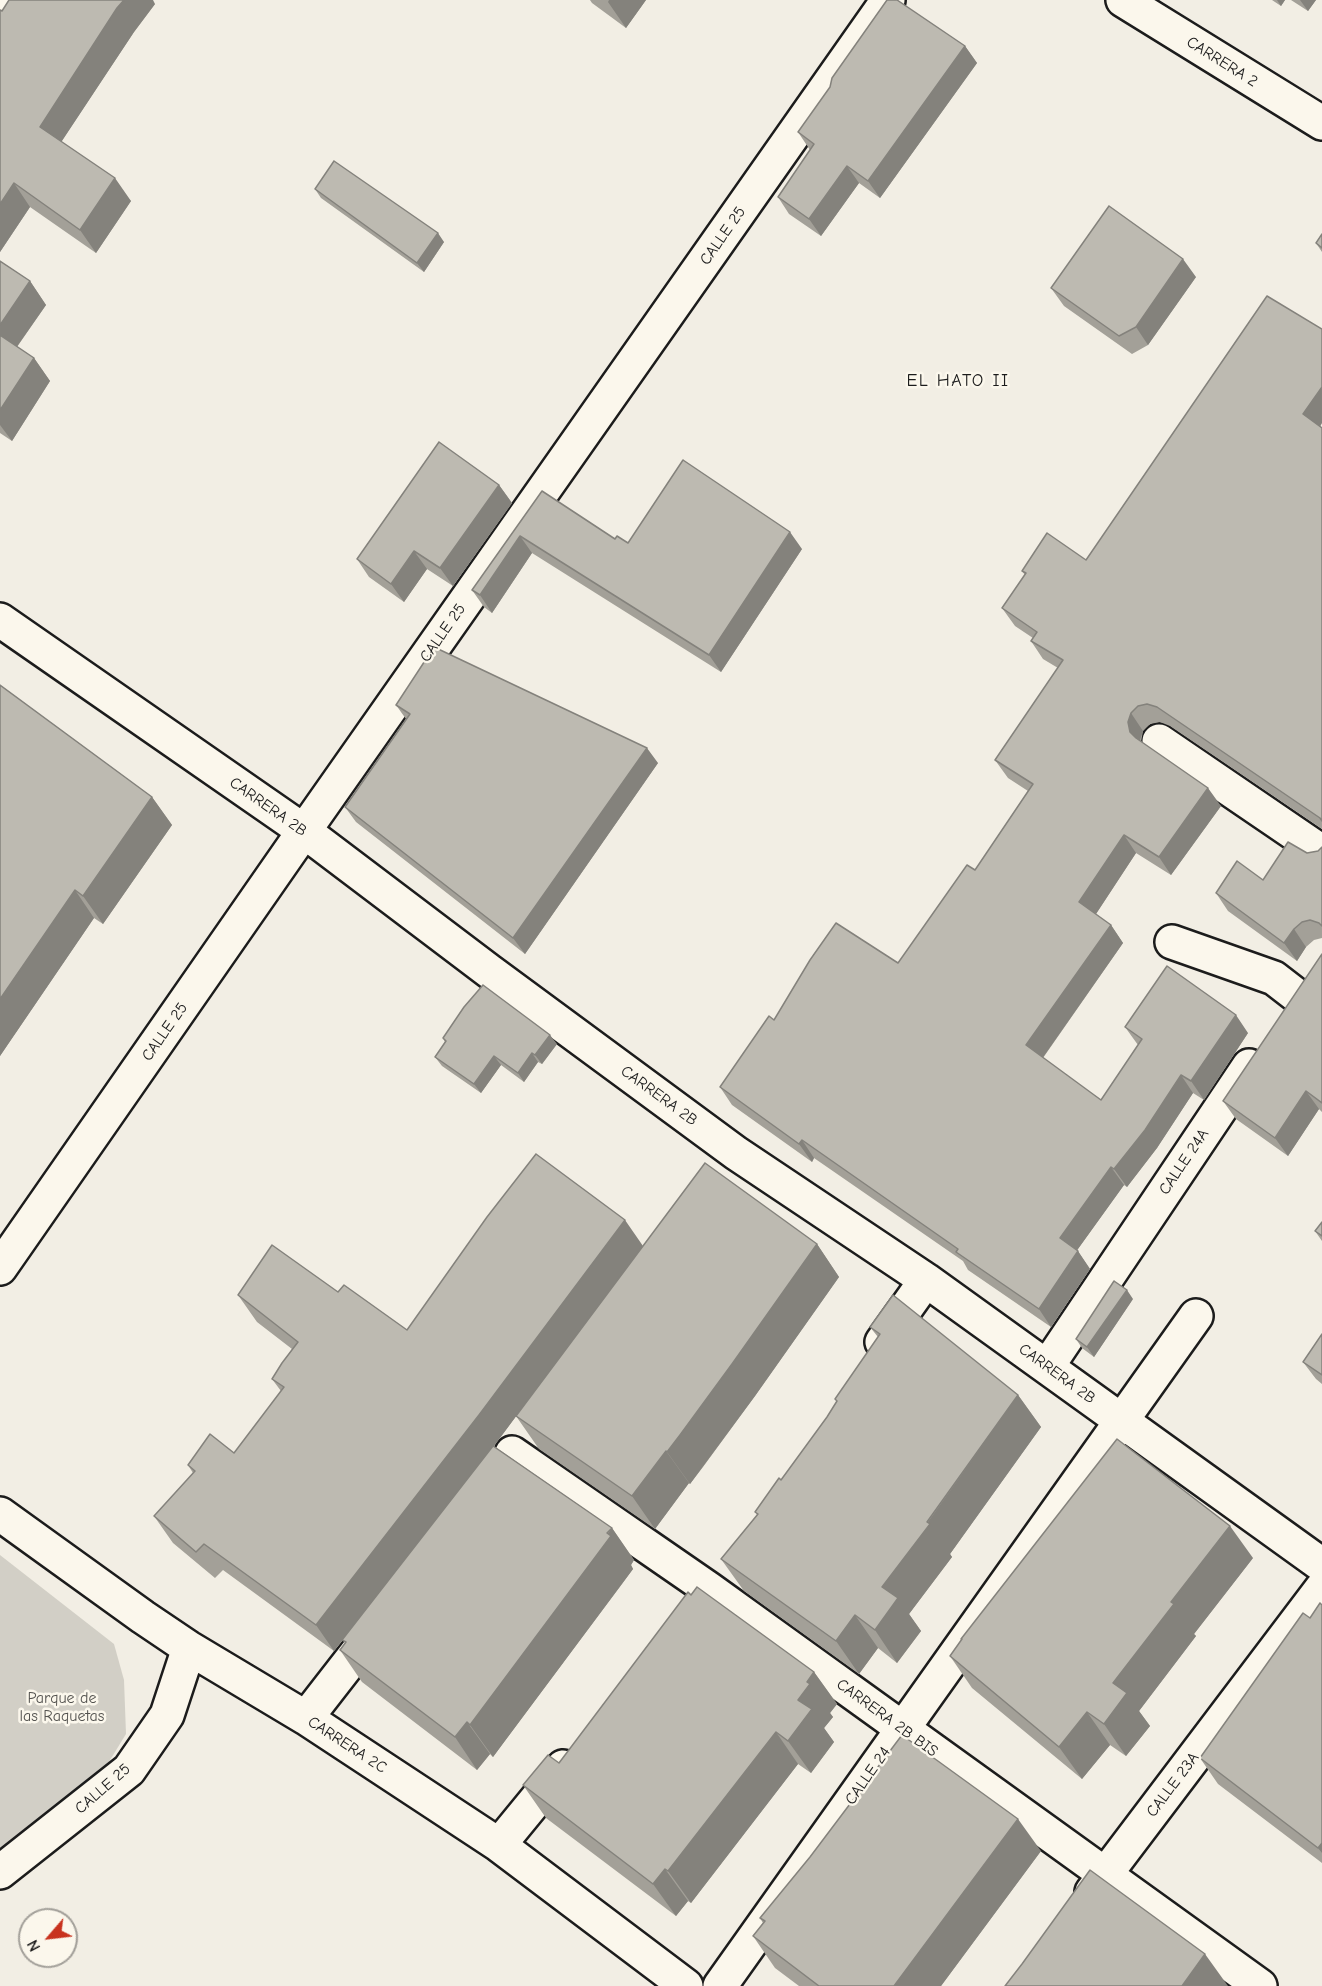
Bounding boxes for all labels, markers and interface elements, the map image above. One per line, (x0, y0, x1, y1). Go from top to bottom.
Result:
street label: CARRERA 2 (1183, 33, 1261, 91)
street label: CALLE 25 (696, 203, 750, 269)
district label: EL HATO II (906, 370, 1010, 392)
street label: CALLE 25 (416, 600, 470, 666)
street label: CARRERA 2B (226, 773, 310, 841)
street label: CALLE 25 (138, 999, 192, 1065)
street label: CARRERA 2B (617, 1062, 701, 1130)
street label: CALLE 24A (1155, 1125, 1213, 1199)
street label: CARRERA 2B (1015, 1340, 1099, 1408)
street label: CARRERA 2B BIS (833, 1675, 941, 1761)
park label: Parque de las Raquetas (20, 1688, 104, 1726)
street label: CARRERA 2C (304, 1712, 390, 1778)
street label: CALLE 24 (841, 1743, 895, 1809)
street label: CALLE 23A (1143, 1749, 1203, 1821)
street label: CALLE 25 (71, 1760, 135, 1818)
north arrow (18, 1908, 78, 1968)
text: N (23, 1937, 44, 1954)

